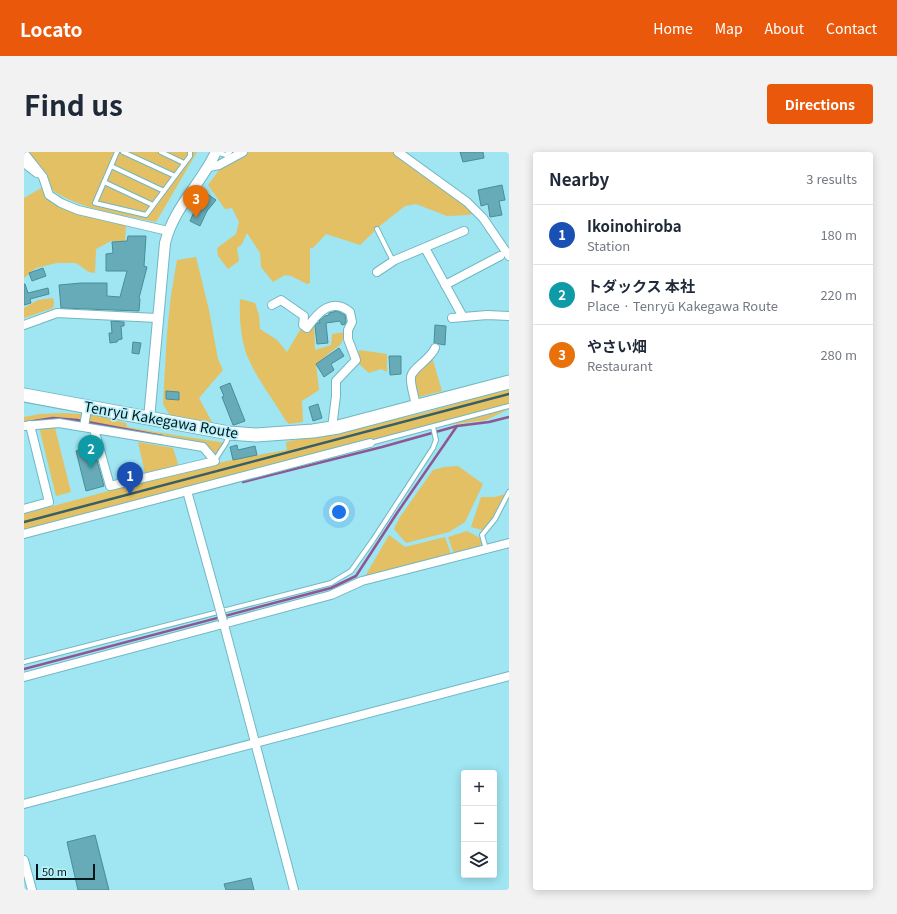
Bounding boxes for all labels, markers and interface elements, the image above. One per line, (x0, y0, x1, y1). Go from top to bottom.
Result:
text: Locato (20, 15, 82, 42)
text: Home (653, 18, 693, 38)
text: Map (715, 18, 743, 38)
text: About (765, 18, 804, 38)
text: Contact (826, 18, 877, 38)
text: Find us (24, 84, 123, 124)
button: Directions (767, 84, 873, 124)
text: Nearby (549, 166, 609, 191)
text: 3 results (806, 169, 857, 188)
pin: 3 (183, 185, 209, 218)
text: Ikoinohiroba (587, 215, 682, 236)
text: 1 (558, 225, 566, 244)
text: 180 m (820, 225, 857, 244)
text: Station (587, 236, 630, 255)
text: トダックス 本社 (587, 275, 695, 296)
text: 2 (558, 285, 566, 304)
text: 220 m (820, 285, 857, 304)
text: Place · Tenryū Kakegawa Route (587, 296, 778, 315)
text: やさい畑 (587, 335, 647, 356)
text: 3 (558, 345, 566, 364)
text: 280 m (820, 345, 857, 364)
text: Restaurant (587, 356, 653, 375)
street label: Tenryū Kakegawa Route (83, 396, 240, 442)
pin: 2 (78, 435, 104, 468)
pin: 1 (117, 462, 143, 495)
your location (329, 502, 349, 522)
map controls (461, 770, 497, 878)
button: + (461, 770, 497, 806)
button: − (461, 806, 497, 842)
button: layers (461, 842, 497, 878)
scale bar (36, 862, 95, 881)
text: 50 m (42, 863, 67, 879)

